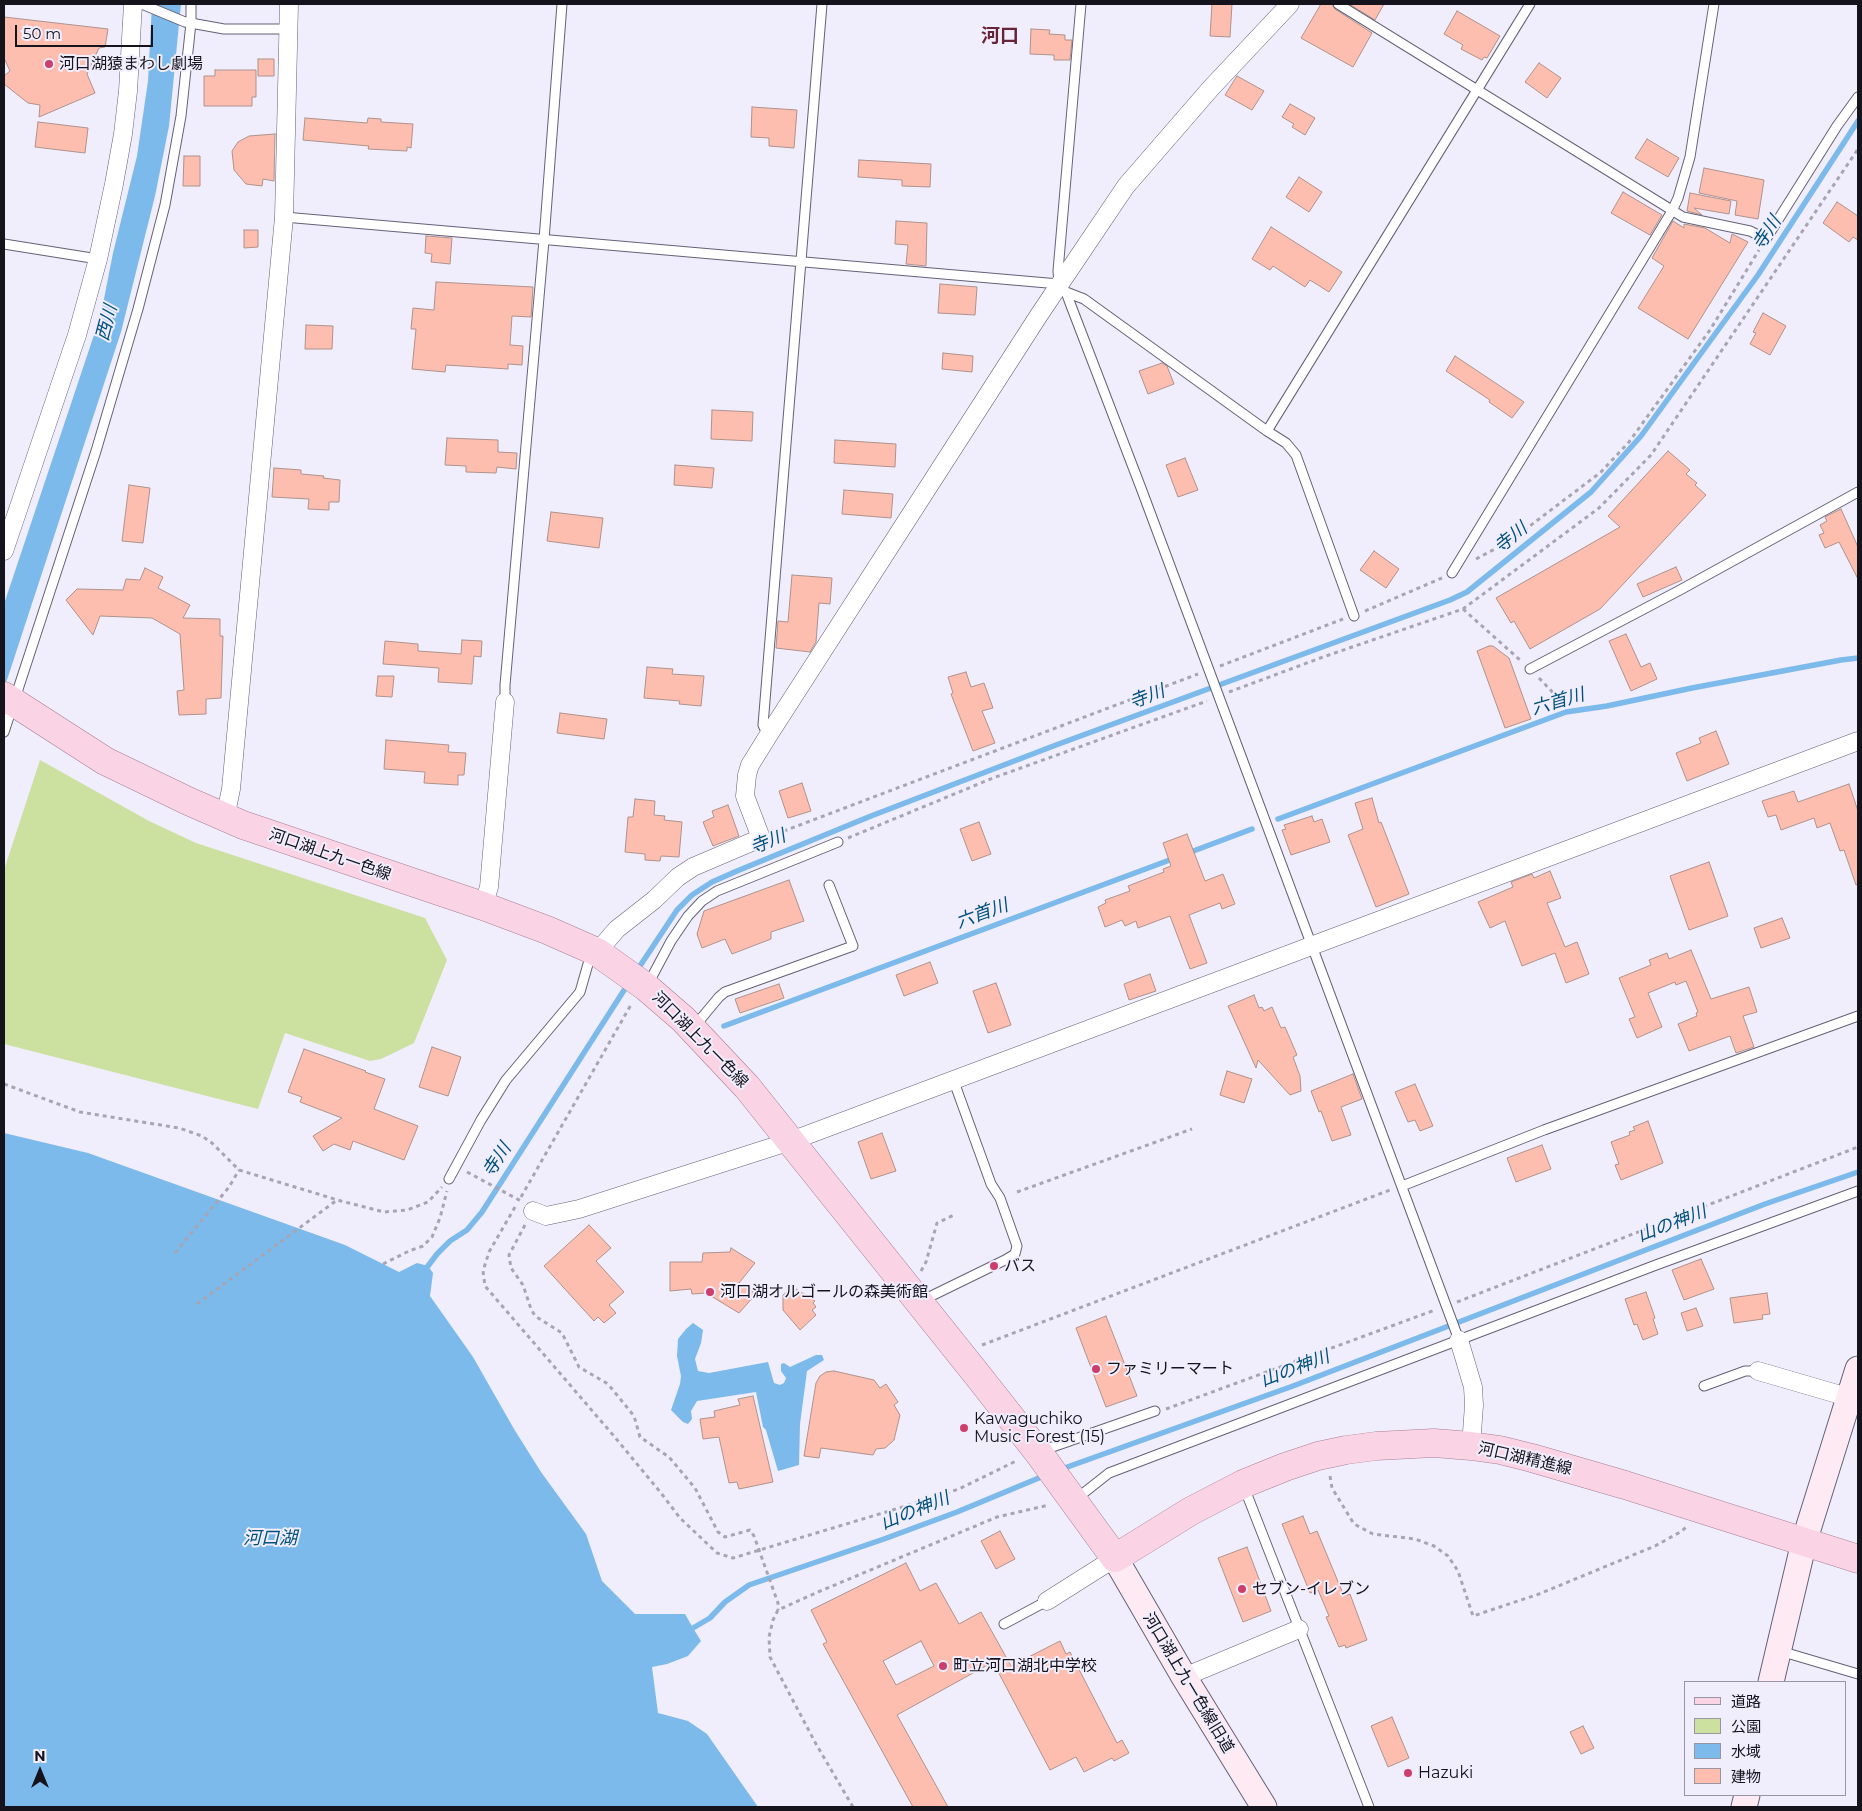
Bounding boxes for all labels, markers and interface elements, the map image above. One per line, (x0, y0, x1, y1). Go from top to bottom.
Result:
scale bar (18, 15, 155, 47)
text: 50 m (23, 24, 61, 43)
district label: 河口 (981, 25, 1019, 47)
place label: 河口湖猿まわし劇場 (59, 54, 203, 74)
marker: 河口湖猿まわし劇場 (43, 58, 55, 70)
water label: 寺川 (1748, 212, 1786, 254)
water label: 西川 (92, 303, 122, 343)
water label: 寺川 (1490, 518, 1532, 558)
water label: 寺川 (1126, 680, 1168, 714)
water label: 六首川 (1529, 684, 1587, 720)
street label: 河口湖上九一色線 (266, 825, 394, 885)
water label: 寺川 (747, 825, 789, 859)
water label: 六首川 (953, 895, 1011, 933)
street label: 河口湖上九一色線 (648, 988, 752, 1092)
water label: 寺川 (478, 1139, 516, 1181)
water label: 山の神川 (1635, 1201, 1709, 1247)
place label: バス (1004, 1256, 1036, 1276)
marker: バス (988, 1260, 1000, 1272)
place label: 河口湖オルゴールの森美術館 (720, 1282, 928, 1302)
marker: 河口湖オルゴールの森美術館 (704, 1286, 716, 1298)
water label: 山の神川 (1258, 1346, 1332, 1392)
place label: ファミリーマート (1106, 1359, 1234, 1379)
marker: ファミリーマート (1090, 1363, 1102, 1375)
place label: Kawaguchiko Music Forest (15) (974, 1409, 1105, 1447)
marker: Kawaguchiko Music Forest (15) (958, 1422, 970, 1434)
street label: 河口湖精進線 (1476, 1439, 1574, 1479)
water label: 山の神川 (878, 1488, 952, 1534)
water label: 河口湖 (243, 1528, 297, 1550)
place label: セブン-イレブン (1252, 1579, 1370, 1599)
marker: セブン-イレブン (1236, 1583, 1248, 1595)
street label: 河口湖上九一色線旧道 (1139, 1609, 1237, 1757)
place label: 町立河口湖北中学校 (953, 1656, 1097, 1676)
marker: 町立河口湖北中学校 (937, 1660, 949, 1672)
legend (1684, 1681, 1847, 1796)
text: 道路 (1731, 1692, 1761, 1711)
text: 公園 (1731, 1717, 1761, 1736)
text: 水域 (1731, 1742, 1761, 1761)
north arrow (15, 1746, 65, 1796)
text: N (34, 1747, 46, 1765)
place label: Hazuki (1418, 1763, 1473, 1783)
marker: Hazuki (1402, 1767, 1414, 1779)
text: 建物 (1731, 1767, 1761, 1786)

